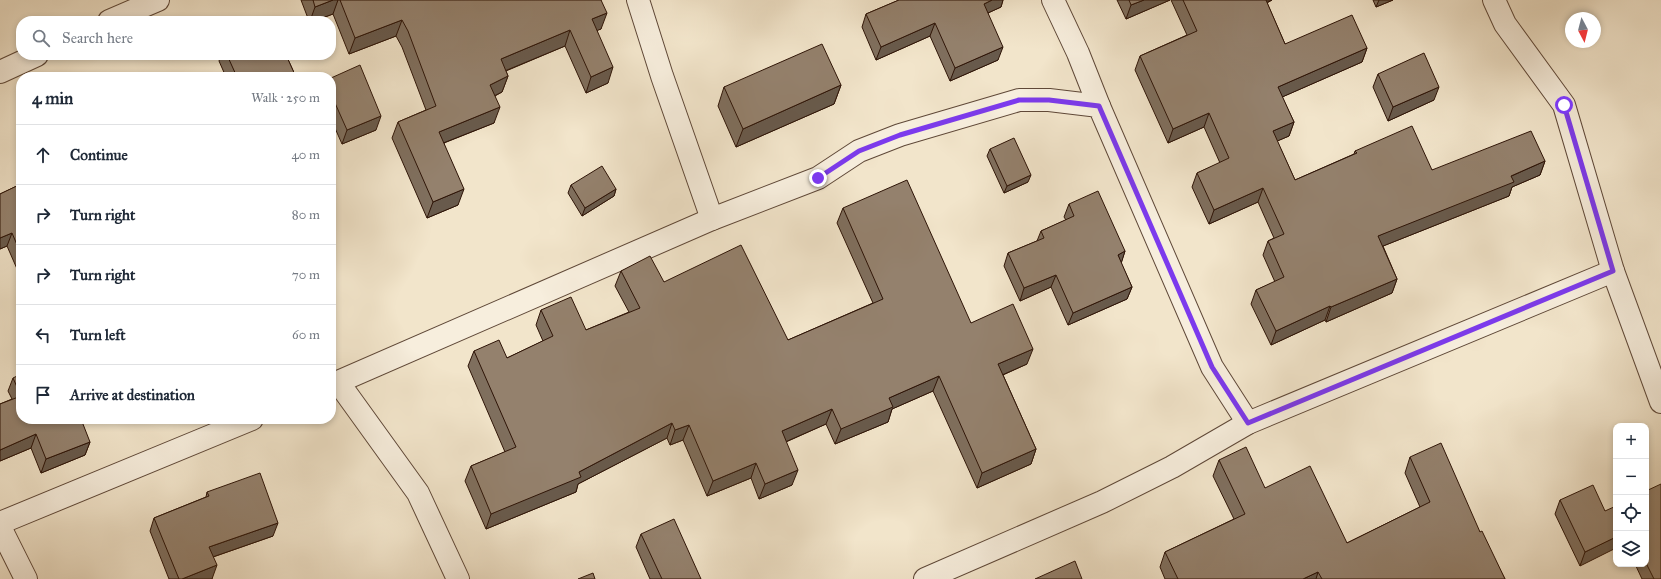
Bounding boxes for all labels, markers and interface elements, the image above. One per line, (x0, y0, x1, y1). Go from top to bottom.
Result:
north arrow (1565, 12, 1601, 48)
search box (16, 16, 336, 60)
icon: search (30, 27, 52, 49)
text: Search here (62, 29, 133, 47)
text: 4 min (32, 88, 73, 109)
text: Walk · 250 m (251, 90, 320, 106)
route start (1555, 96, 1573, 114)
icon: ahead (32, 144, 54, 166)
text: Continue (70, 146, 128, 164)
text: 40 m (291, 147, 320, 163)
route end (809, 169, 827, 187)
icon: right (32, 204, 54, 226)
text: Turn right (70, 206, 135, 224)
text: 80 m (292, 207, 320, 223)
icon: right (32, 264, 54, 286)
text: Turn right (70, 266, 135, 284)
text: 70 m (292, 267, 320, 283)
icon: left (32, 324, 54, 346)
text: Turn left (70, 326, 126, 344)
text: 60 m (292, 327, 320, 343)
icon: arrive (32, 384, 54, 406)
text: Arrive at destination (70, 386, 195, 404)
map controls (1613, 423, 1649, 567)
button: + (1613, 423, 1649, 459)
button: − (1613, 459, 1649, 495)
button: locate (1613, 495, 1649, 531)
button: layers (1613, 531, 1649, 567)

